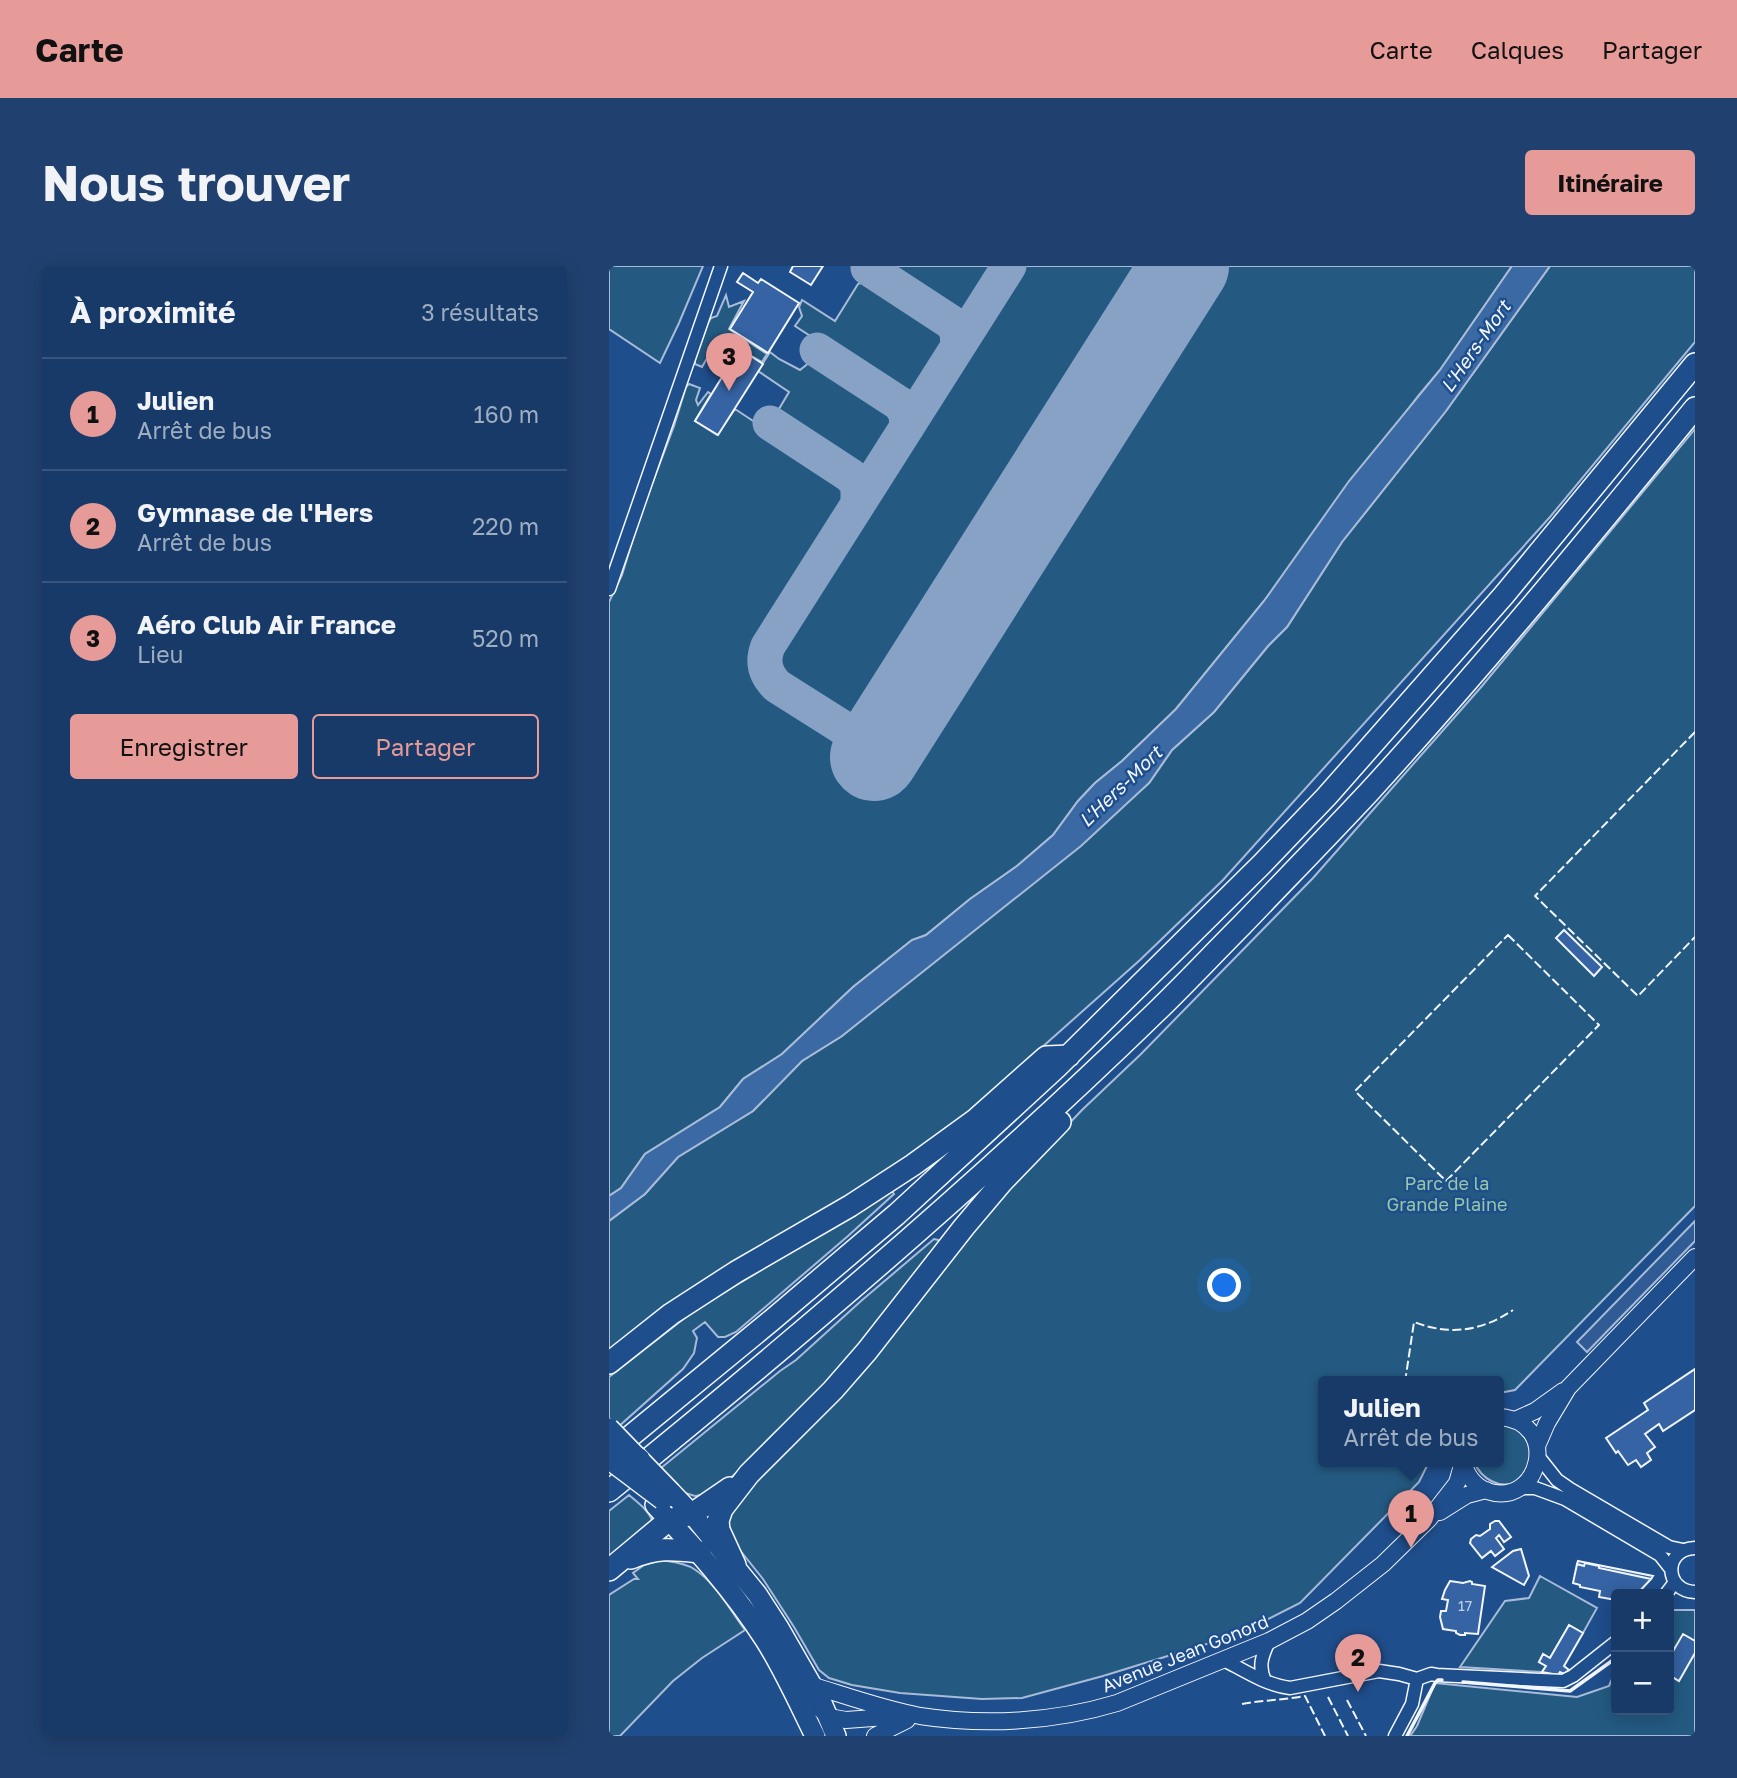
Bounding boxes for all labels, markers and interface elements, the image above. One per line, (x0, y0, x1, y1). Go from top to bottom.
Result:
text: Carte (35, 30, 124, 69)
text: Carte (1369, 35, 1433, 64)
text: Calques (1471, 35, 1564, 64)
text: Partager (1602, 35, 1702, 64)
button: Itinéraire (1525, 150, 1695, 215)
text: Nous trouver (42, 153, 350, 212)
text: À proximité (70, 294, 236, 330)
water label: L'Hers-Mort (1435, 294, 1516, 396)
text: 3 résultats (421, 298, 539, 326)
pin: 3 (706, 333, 752, 391)
text: Julien (137, 385, 214, 416)
text: 1 (87, 400, 99, 428)
text: 160 m (474, 400, 539, 428)
text: Arrêt de bus (137, 416, 272, 444)
text: Gymnase de l'Hers (137, 497, 373, 528)
text: 2 (86, 512, 100, 540)
text: 220 m (472, 512, 539, 540)
text: Arrêt de bus (137, 528, 272, 556)
text: Aéro Club Air France (137, 609, 396, 640)
text: 3 (86, 624, 100, 652)
text: 520 m (472, 624, 539, 652)
text: Lieu (137, 640, 184, 668)
button: Enregistrer (70, 714, 298, 779)
button: Partager (312, 714, 539, 779)
water label: L'Hers-Mort (1074, 739, 1168, 831)
park label: Parc de la Grande Plaine (1387, 1172, 1507, 1215)
your location (1207, 1268, 1241, 1302)
popup (1318, 1376, 1504, 1467)
text: Julien (1344, 1392, 1421, 1423)
text: Arrêt de bus (1344, 1423, 1478, 1451)
pin: 1 (1388, 1490, 1434, 1548)
map controls (1611, 1589, 1674, 1715)
button: + (1611, 1589, 1674, 1652)
house number: 17 (1458, 1597, 1472, 1614)
street label: Avenue Jean Gonord (1099, 1610, 1271, 1696)
pin: 2 (1335, 1634, 1381, 1692)
button: − (1611, 1652, 1674, 1715)

